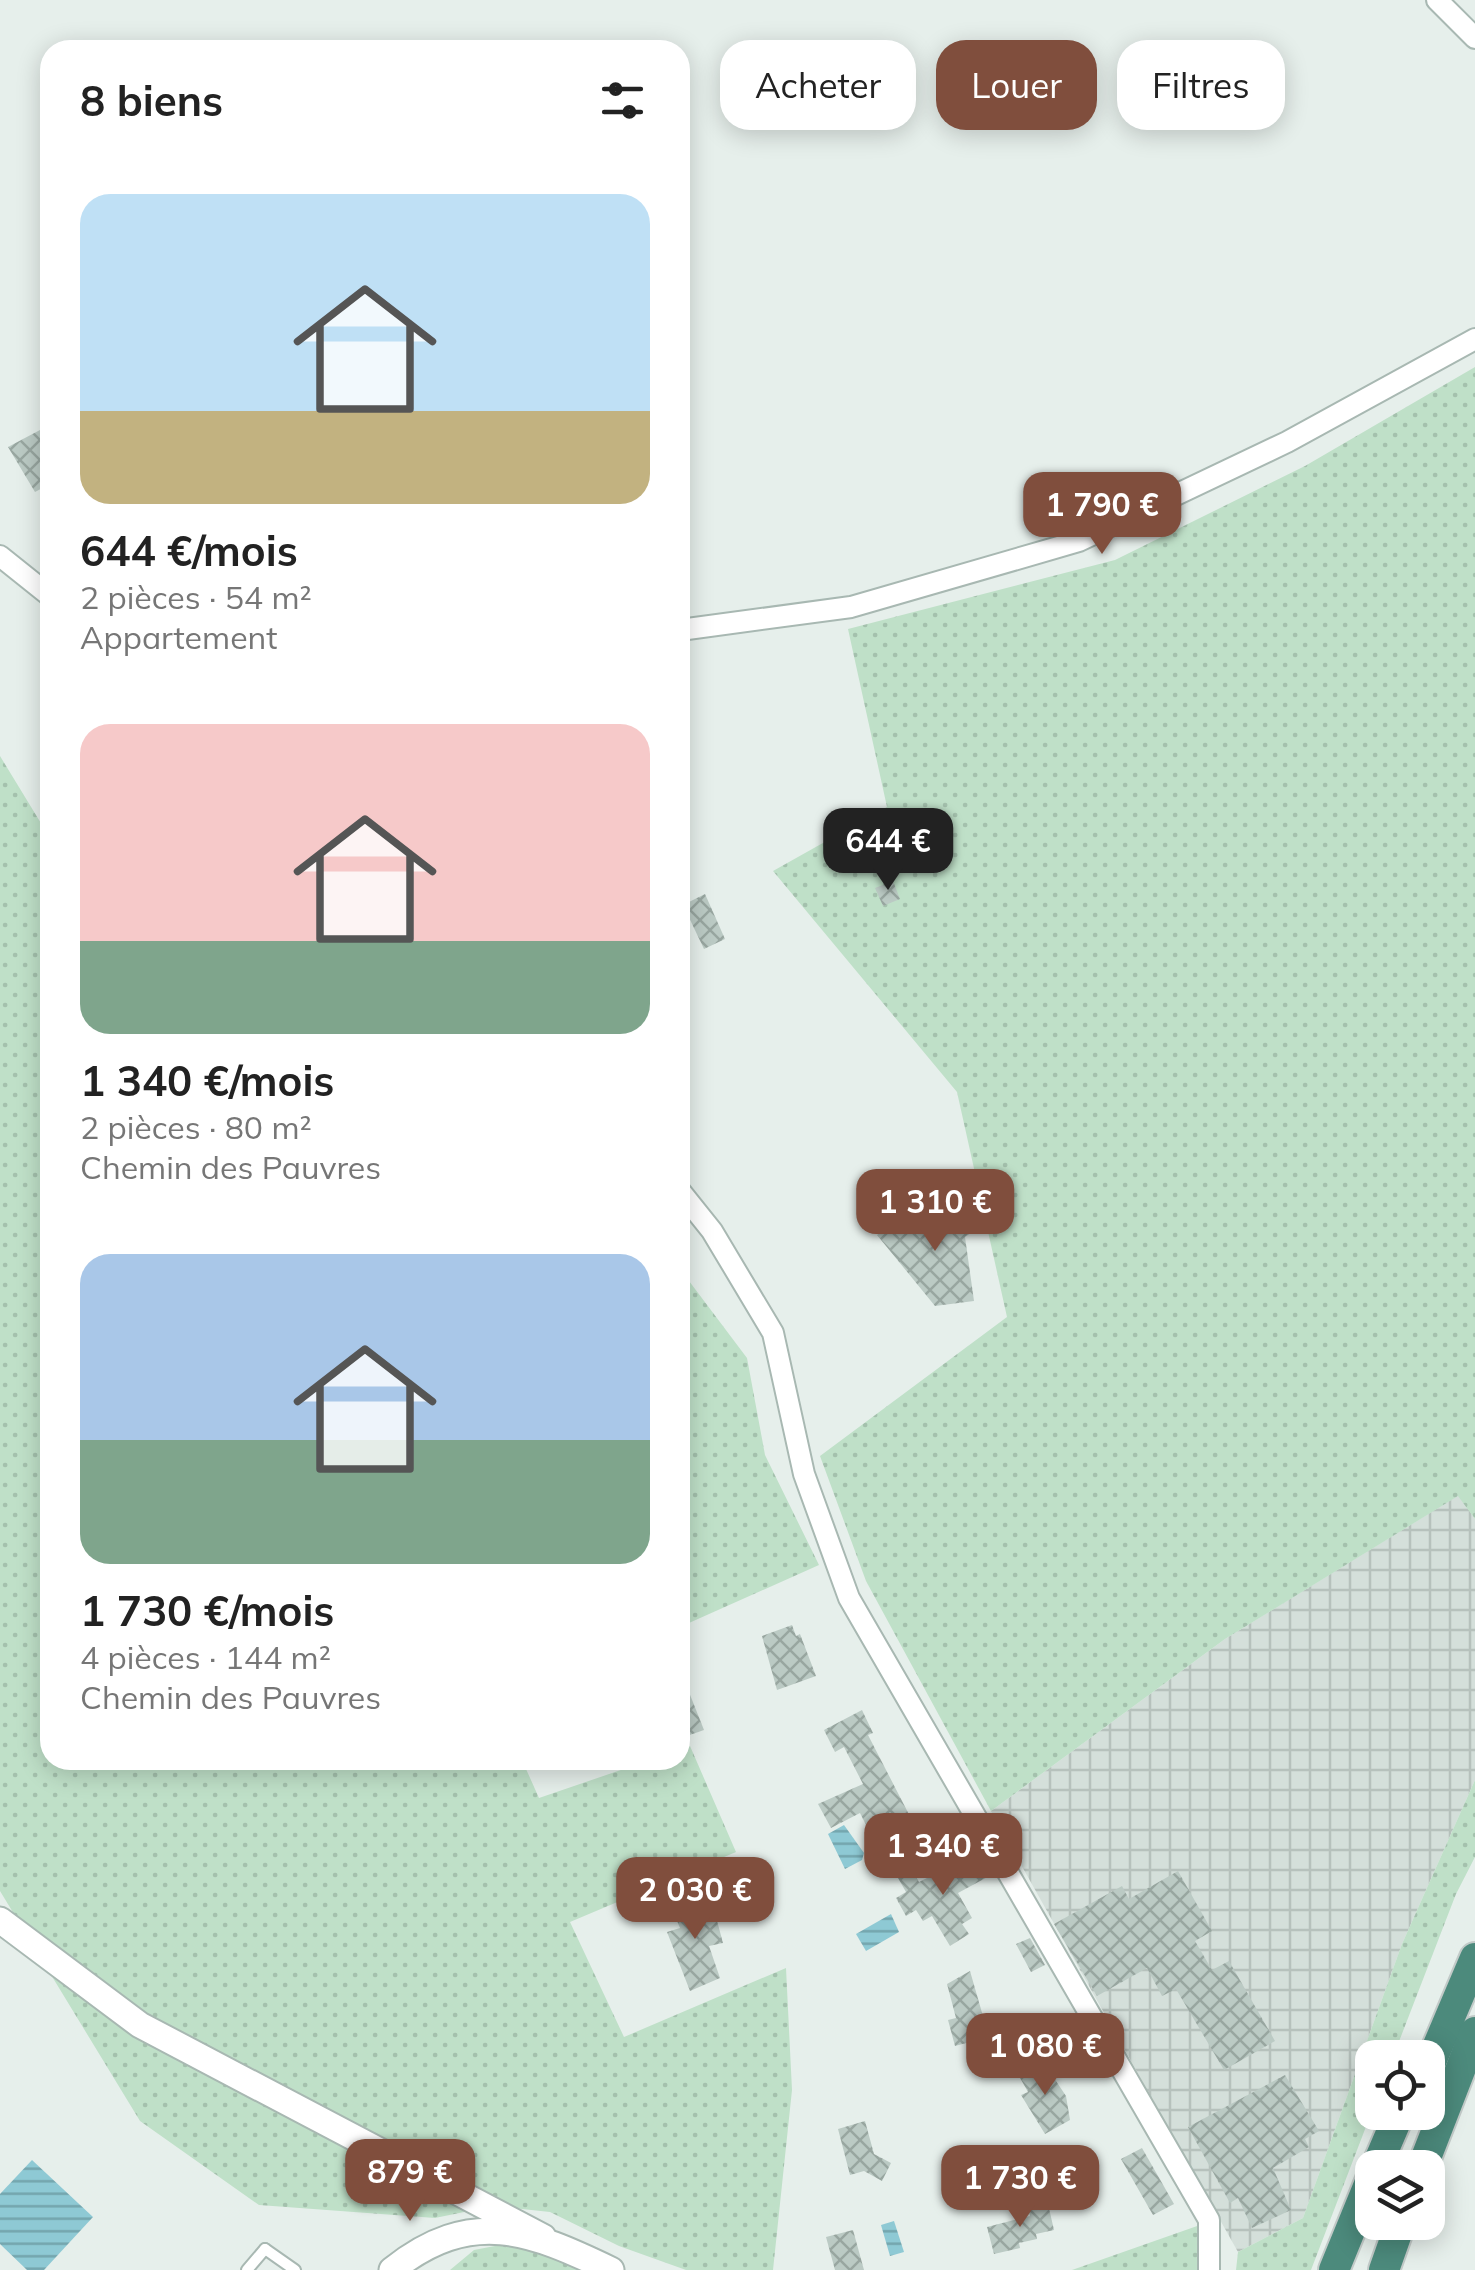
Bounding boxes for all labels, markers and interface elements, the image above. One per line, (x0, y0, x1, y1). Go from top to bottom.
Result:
chip: Acheter (720, 40, 916, 130)
chip: Louer (936, 40, 1097, 130)
chip: Filtres (1117, 40, 1285, 130)
icon: filters (595, 73, 650, 128)
text: 8 biens (80, 74, 223, 127)
icon: home (275, 259, 455, 439)
pin: 1 790 € (1010, 472, 1194, 557)
text: 1 790 € (1045, 484, 1159, 524)
text: 644 €/mois (80, 524, 298, 577)
text: 2 pièces · 54 m² (80, 577, 312, 617)
text: Appartement (80, 617, 278, 657)
icon: home (275, 789, 455, 969)
pin: 644 € (818, 808, 958, 893)
text: 644 € (845, 820, 931, 860)
text: 1 340 €/mois (80, 1054, 334, 1107)
text: 2 pièces · 80 m² (80, 1107, 312, 1147)
text: Chemin des Pauvres (80, 1147, 381, 1187)
pin: 1 310 € (843, 1169, 1027, 1254)
text: 1 310 € (878, 1181, 992, 1221)
icon: home (275, 1319, 455, 1499)
text: 1 730 €/mois (80, 1584, 334, 1637)
text: 4 pièces · 144 m² (80, 1637, 331, 1677)
text: Chemin des Pauvres (80, 1677, 381, 1717)
pin: 1 340 € (851, 1813, 1035, 1898)
text: 1 340 € (886, 1825, 1000, 1865)
pin: 2 030 € (603, 1857, 787, 1942)
text: 2 030 € (638, 1869, 752, 1909)
pin: 1 080 € (953, 2013, 1137, 2098)
text: 1 080 € (988, 2025, 1102, 2065)
map controls (1355, 2040, 1445, 2240)
button: locate (1355, 2040, 1445, 2130)
pin: 879 € (340, 2139, 480, 2224)
pin: 1 730 € (928, 2145, 1112, 2230)
button: layers (1355, 2150, 1445, 2240)
text: 879 € (367, 2151, 453, 2191)
text: 1 730 € (963, 2157, 1077, 2197)

